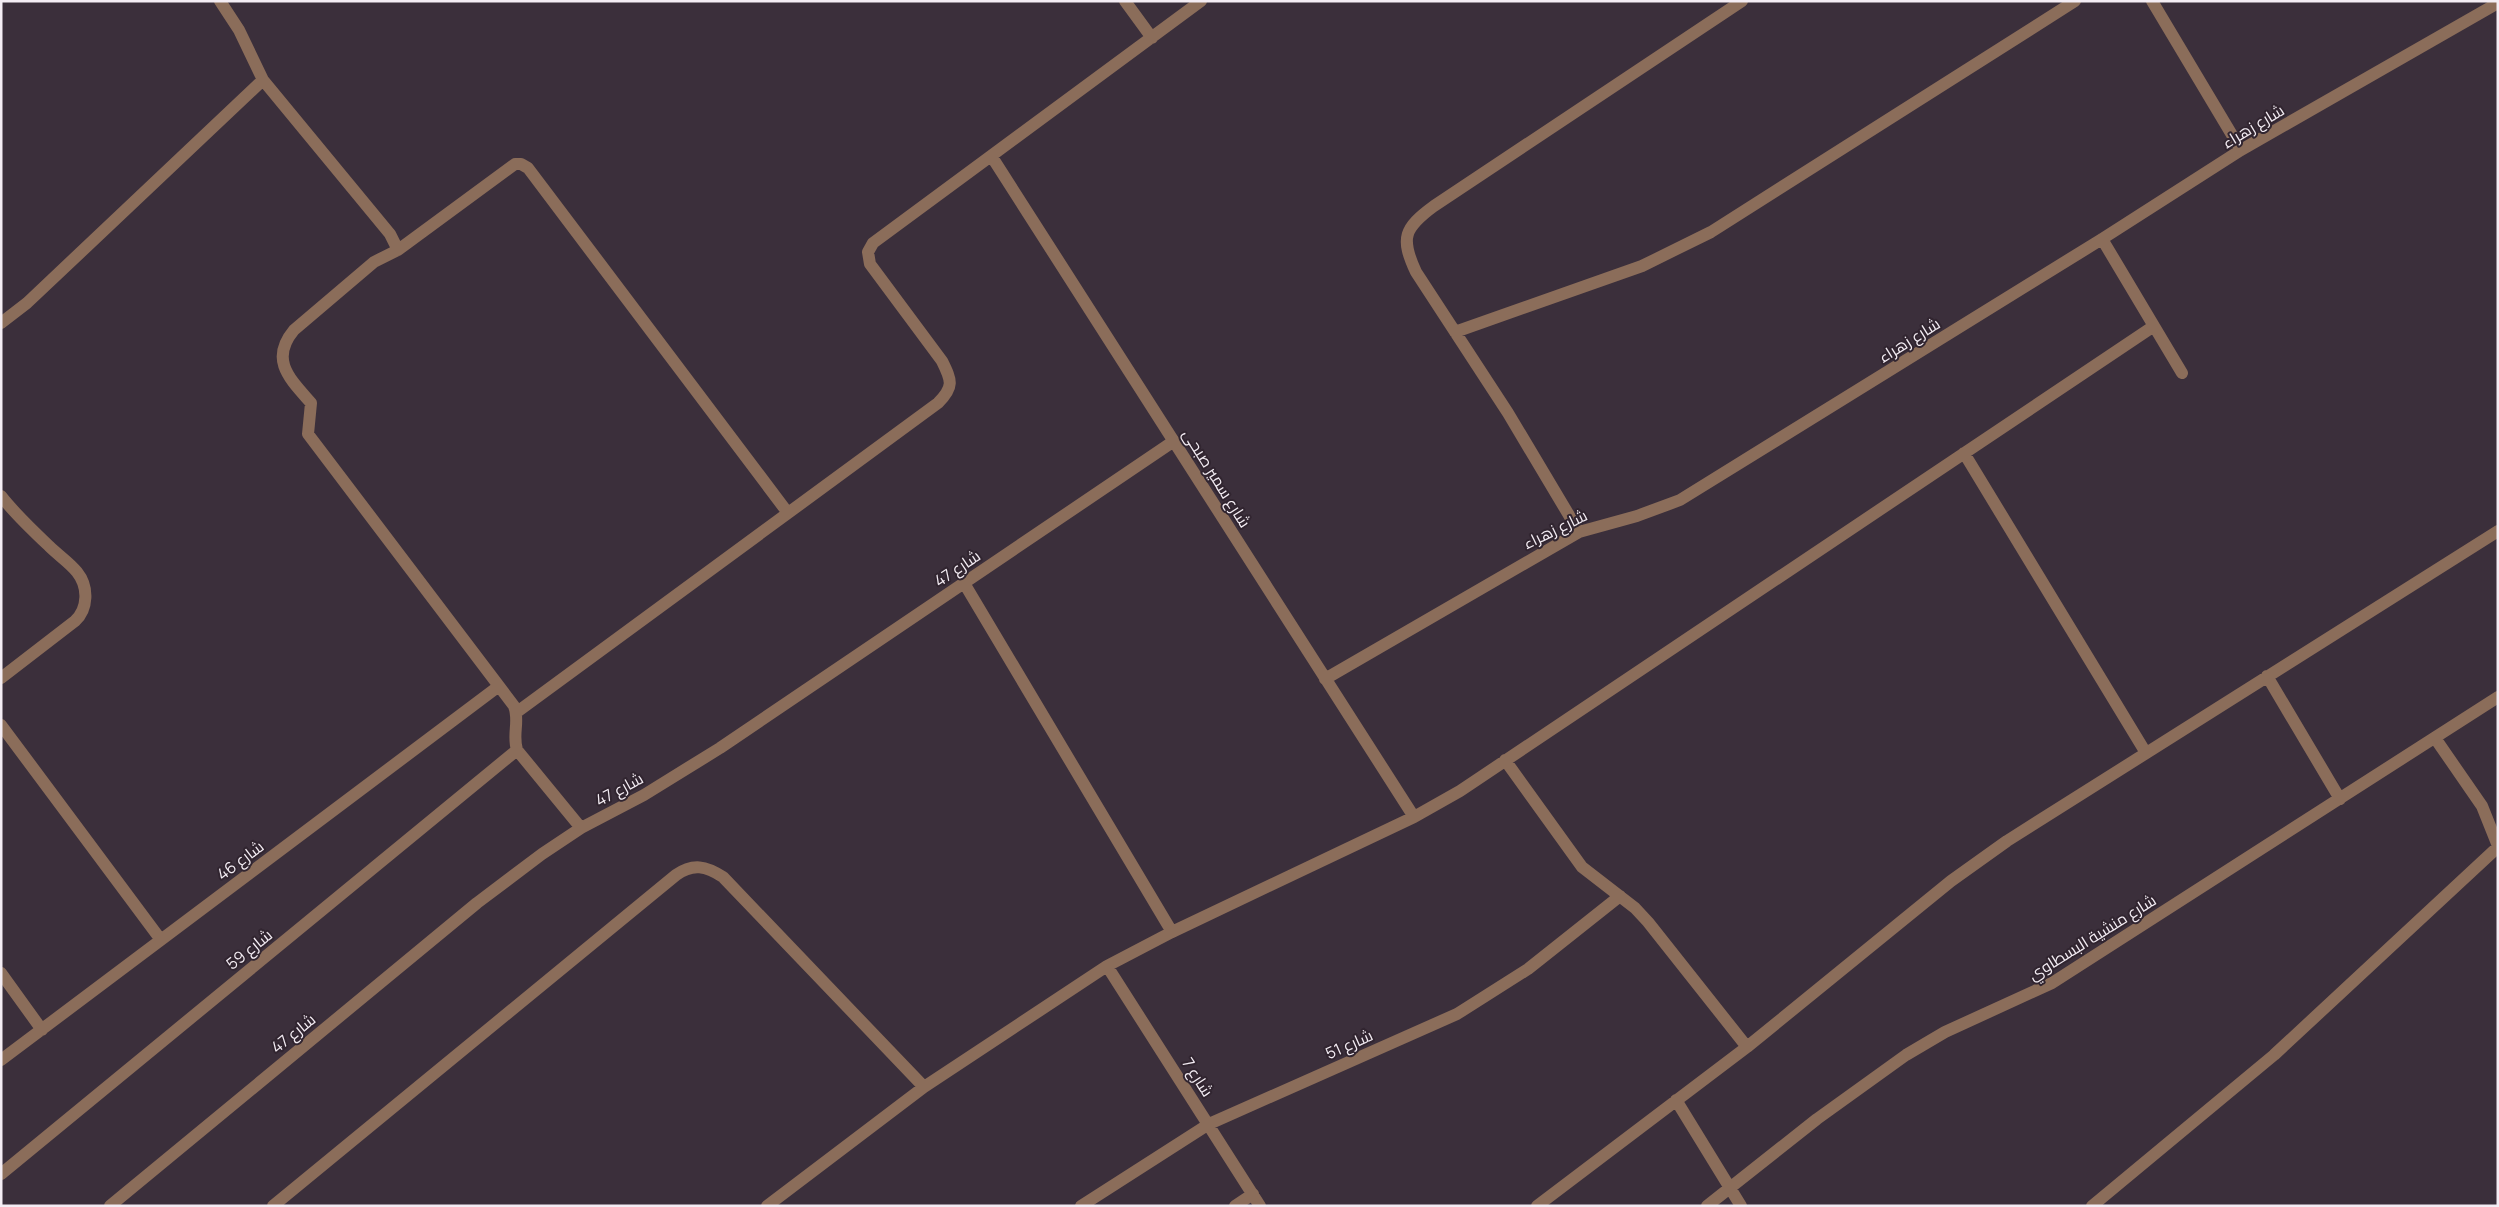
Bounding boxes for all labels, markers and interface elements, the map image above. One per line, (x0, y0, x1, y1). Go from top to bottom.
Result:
street label: شارع زهراء (2218, 99, 2289, 154)
street label: شارع زهراء (1874, 312, 1945, 368)
street label: شارع سمير صبحى (1177, 424, 1256, 532)
street label: شارع زهراء (1519, 504, 1591, 555)
street label: شارع 47 (929, 544, 985, 592)
street label: شارع 47 (591, 767, 647, 812)
street label: شارع 46 (212, 835, 269, 886)
street label: شارع منشية البسطاوي (2024, 889, 2162, 988)
street label: شارع 59 (221, 924, 277, 975)
street label: شارع 47 (266, 1008, 321, 1059)
street label: شارع 51 (1322, 1024, 1377, 1065)
street label: شارع 7 (1176, 1053, 1219, 1101)

